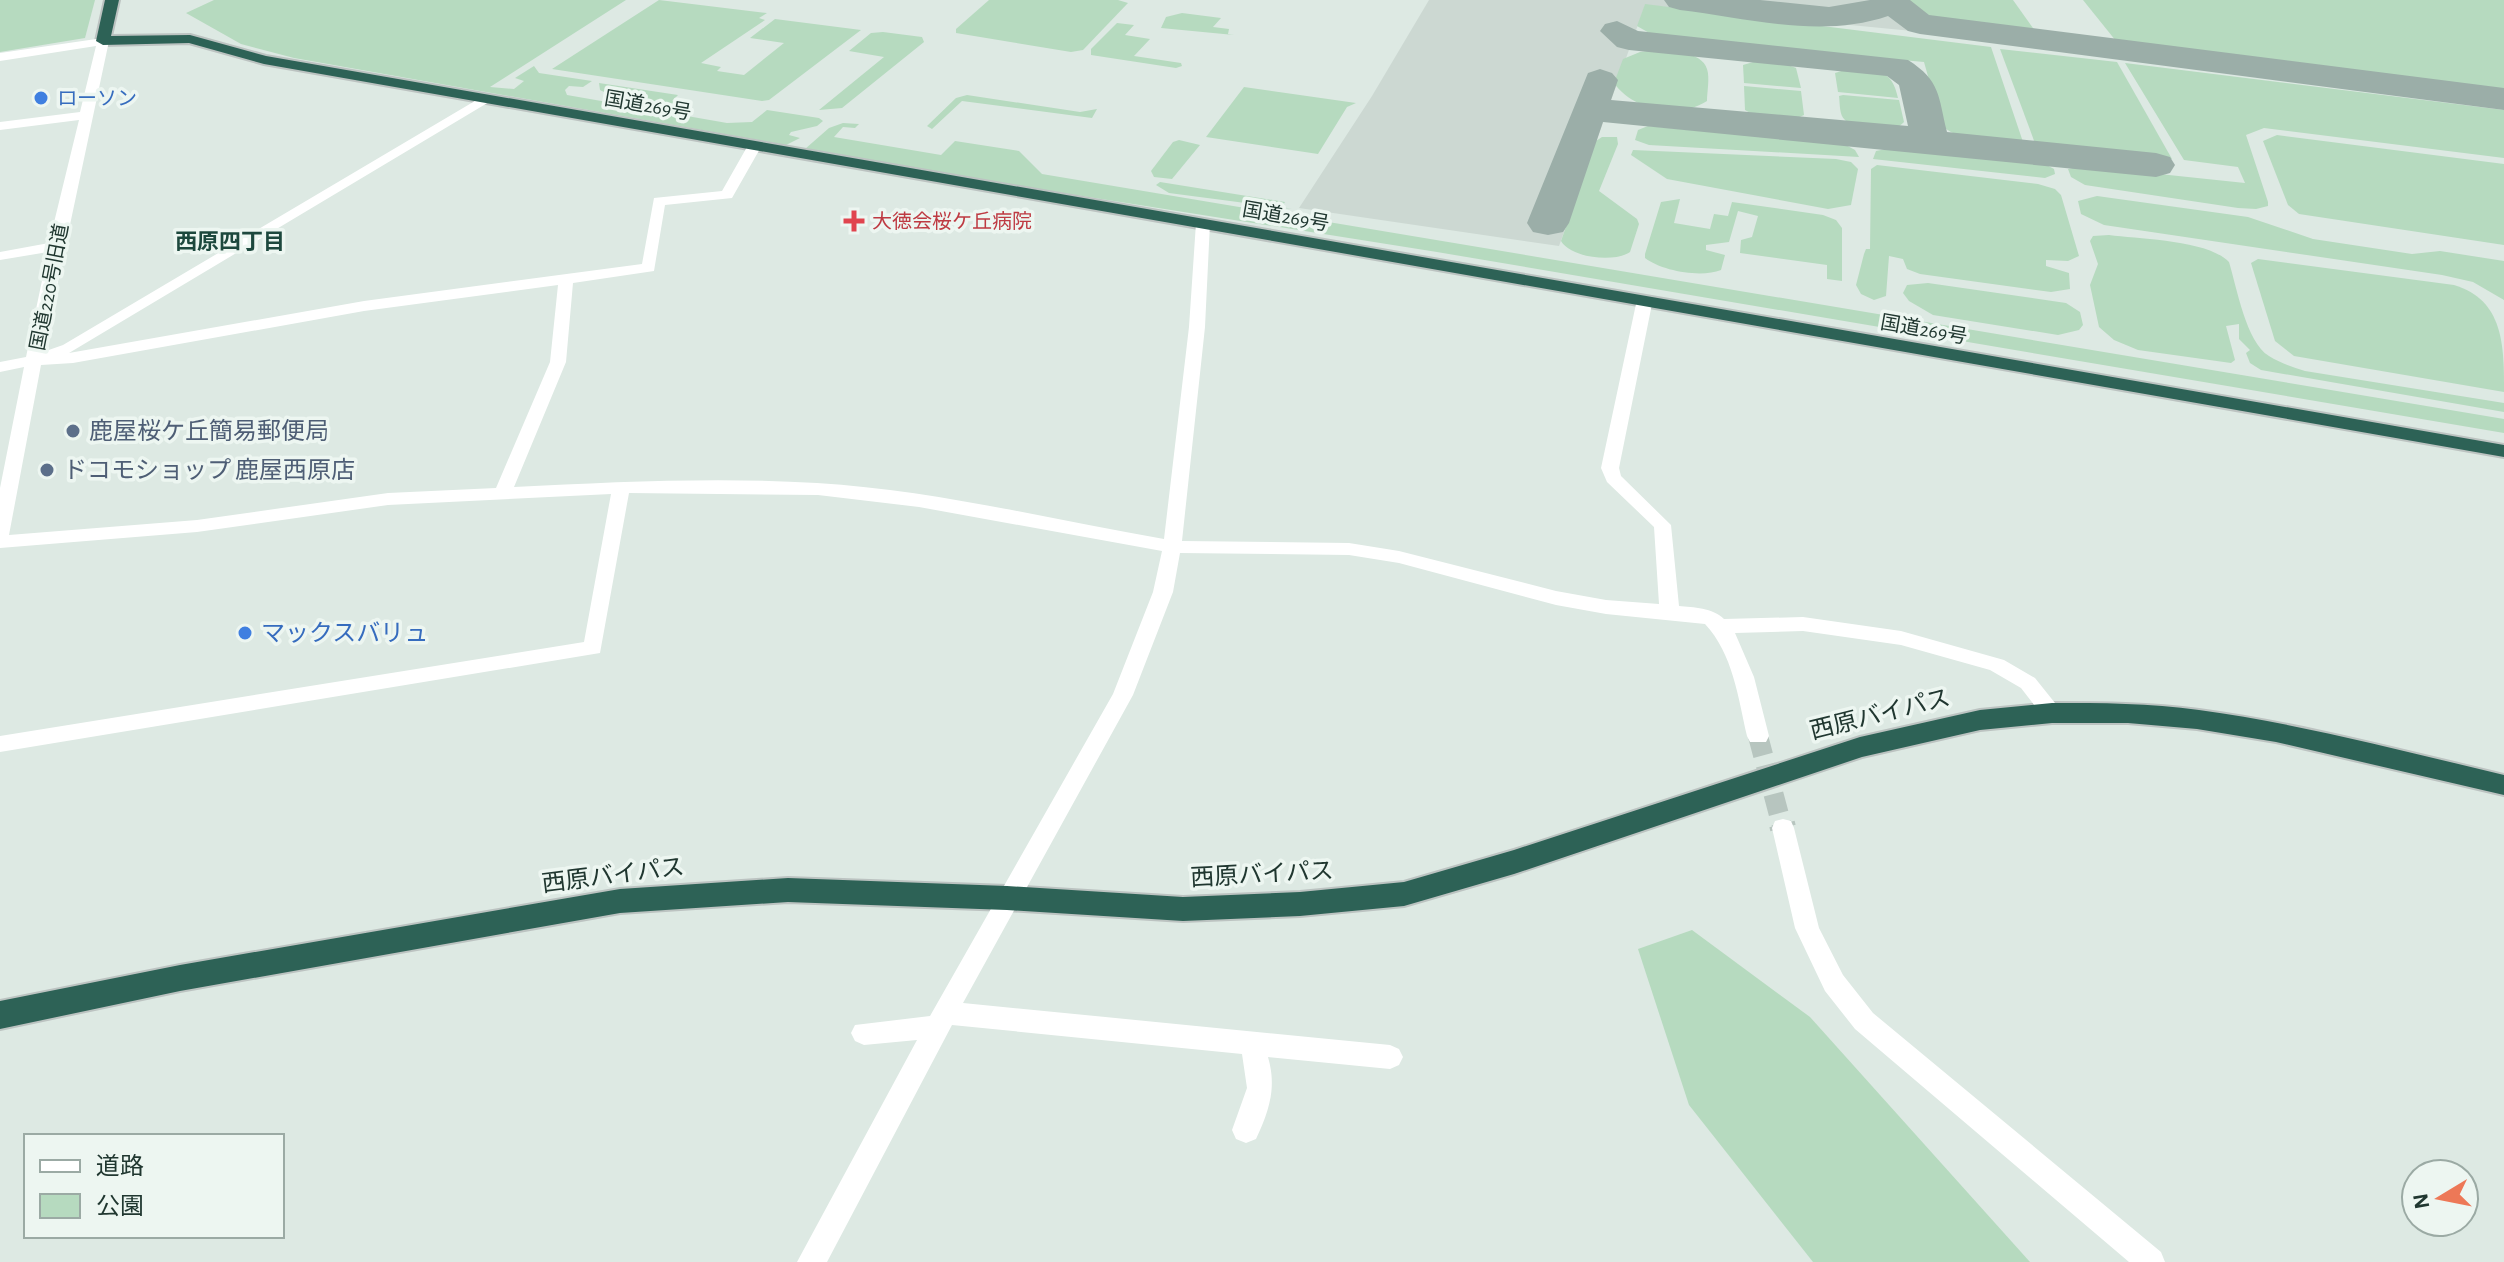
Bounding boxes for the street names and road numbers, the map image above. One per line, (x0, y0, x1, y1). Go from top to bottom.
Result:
street label: 国道269号 (603, 88, 693, 123)
street label: 国道269号 (1241, 199, 1331, 234)
street label: 国道220号旧道 (27, 222, 72, 352)
street label: 国道269号 (1879, 312, 1969, 347)
street label: 西原バイパス (1807, 685, 1953, 744)
street label: 西原バイパス (540, 854, 686, 897)
street label: 西原バイパス (1190, 858, 1334, 891)

